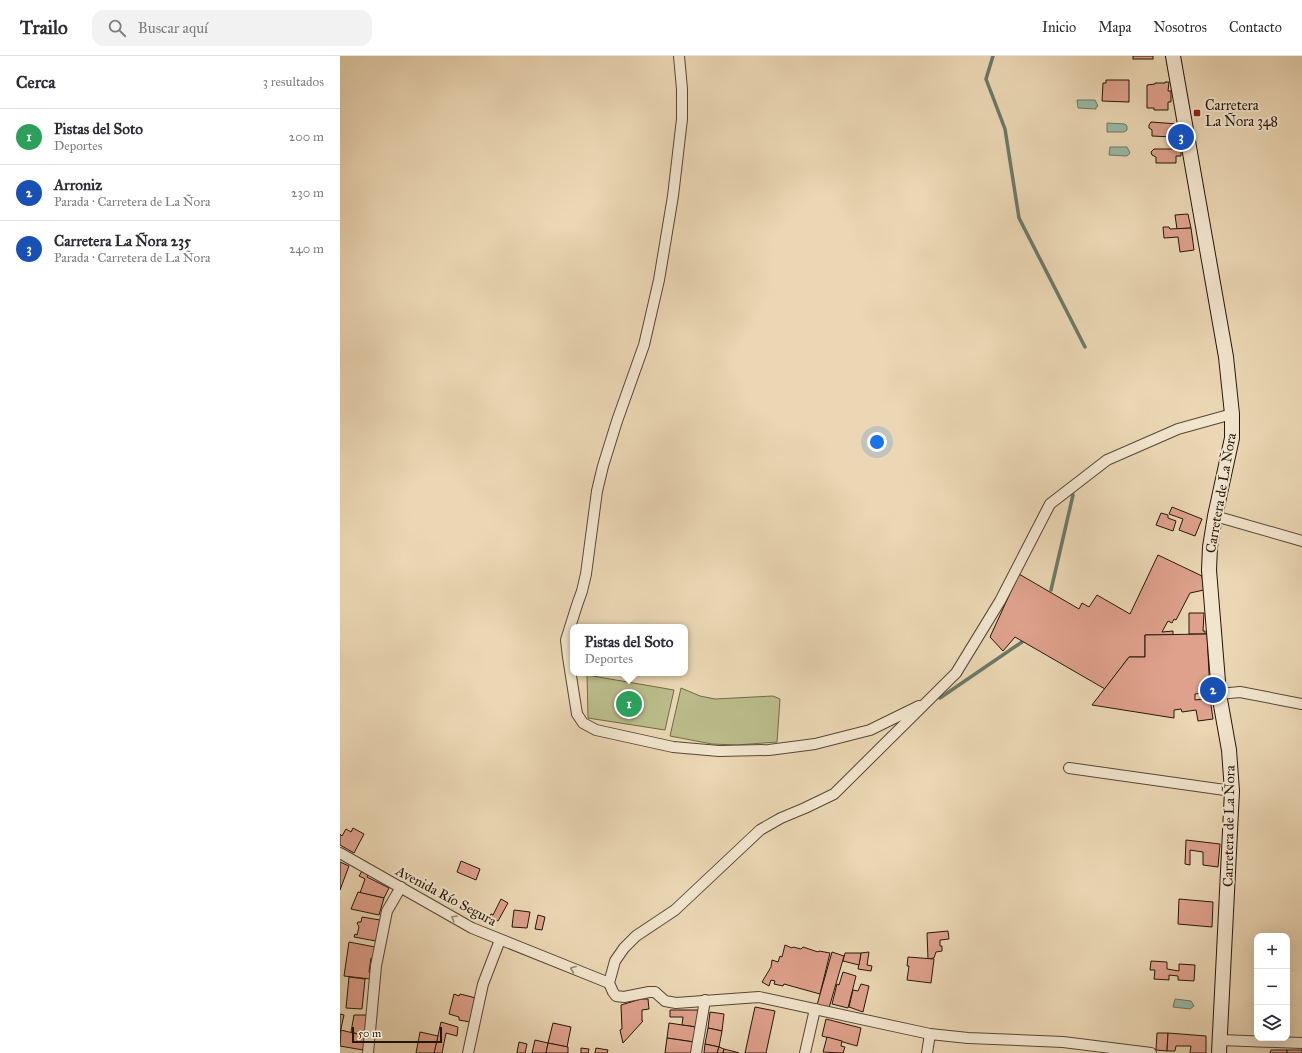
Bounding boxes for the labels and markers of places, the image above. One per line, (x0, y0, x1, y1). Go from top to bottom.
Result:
place label: Carretera La Ñora 348 (1205, 97, 1278, 130)
marker: Carretera La Ñora 348 (1192, 108, 1202, 118)
pin: 3 (1168, 122, 1194, 152)
pin: 2 (1200, 675, 1226, 705)
pin: 1 (616, 689, 642, 719)

